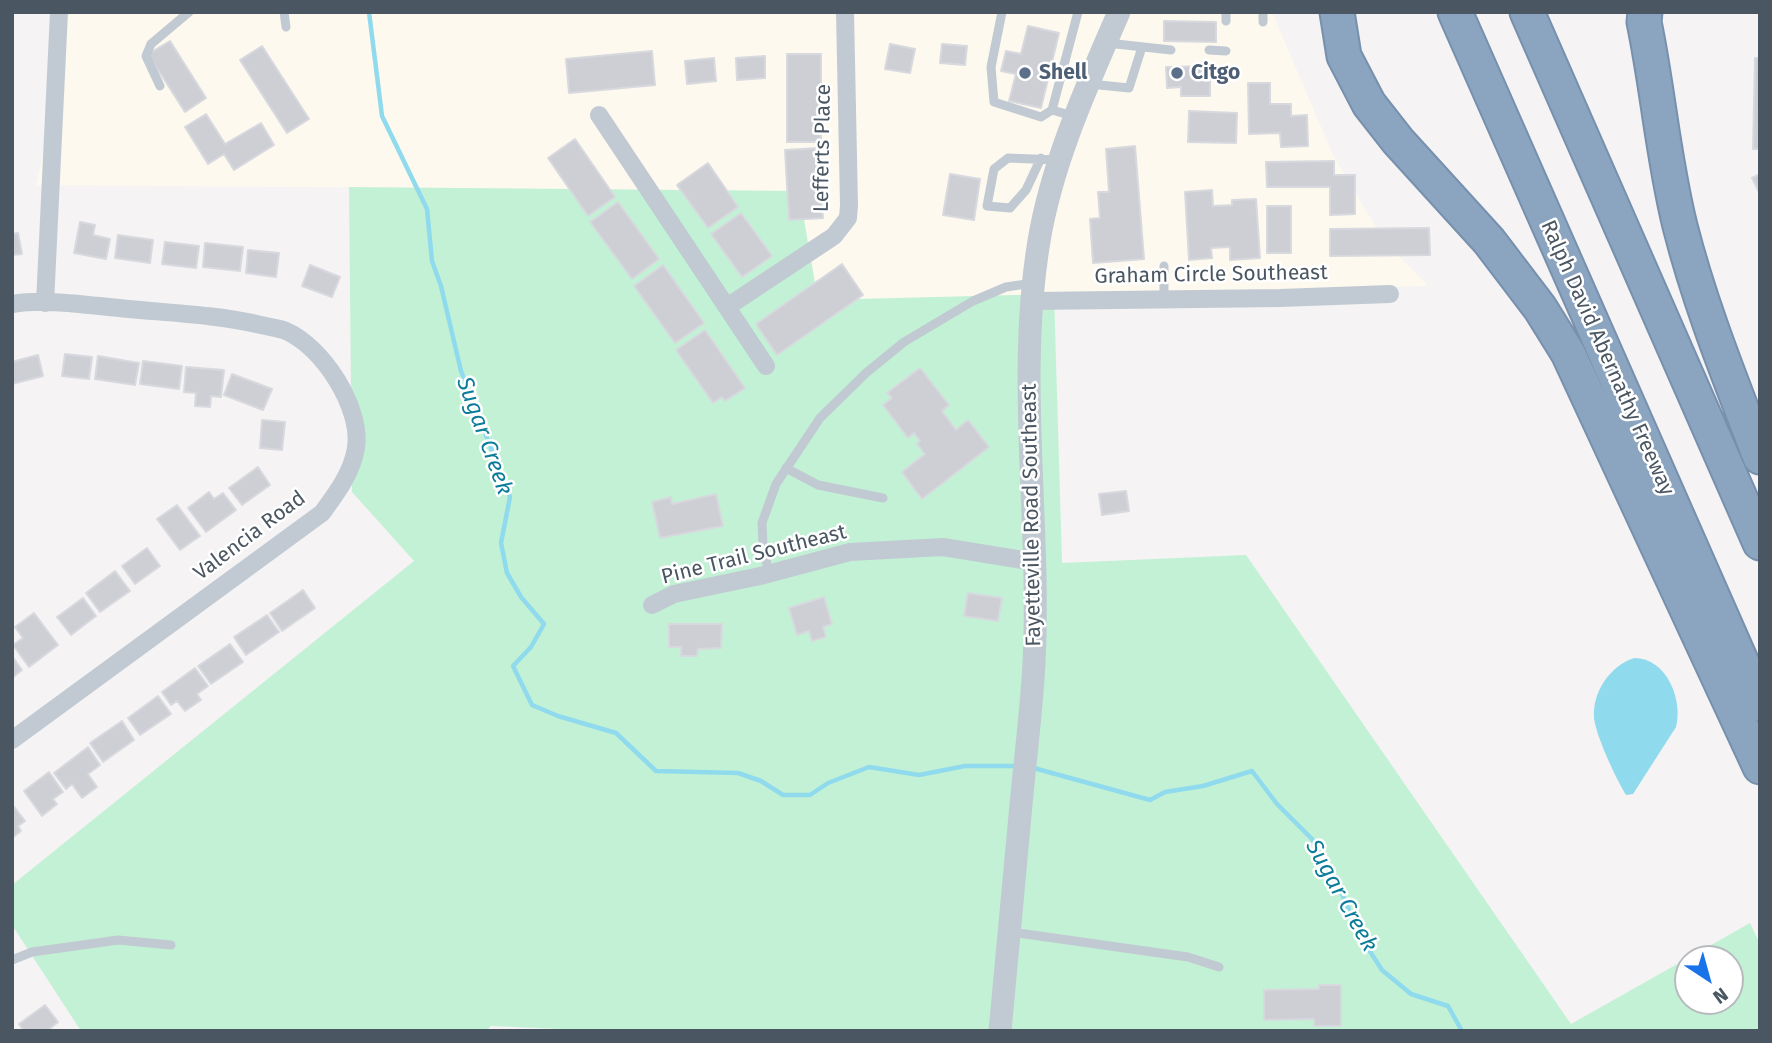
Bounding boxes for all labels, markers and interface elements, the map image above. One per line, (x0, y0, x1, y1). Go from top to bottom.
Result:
place label: Shell (1039, 60, 1087, 86)
place label: Citgo (1191, 60, 1240, 86)
marker: Shell (1017, 65, 1033, 81)
marker: Citgo (1169, 65, 1185, 81)
street label: Lefferts Place (809, 84, 837, 212)
street label: Ralph David Abernathy Freeway (1535, 216, 1679, 500)
street label: Graham Circle Southeast (1094, 260, 1328, 290)
water label: Sugar Creek (450, 373, 518, 499)
street label: Fayetteville Road Southeast (1017, 383, 1047, 647)
street label: Valencia Road (189, 486, 311, 586)
street label: Pine Trail Southeast (659, 520, 849, 590)
water label: Sugar Creek (1299, 835, 1383, 957)
north arrow (1674, 945, 1744, 1015)
text: N (1709, 983, 1732, 1009)

